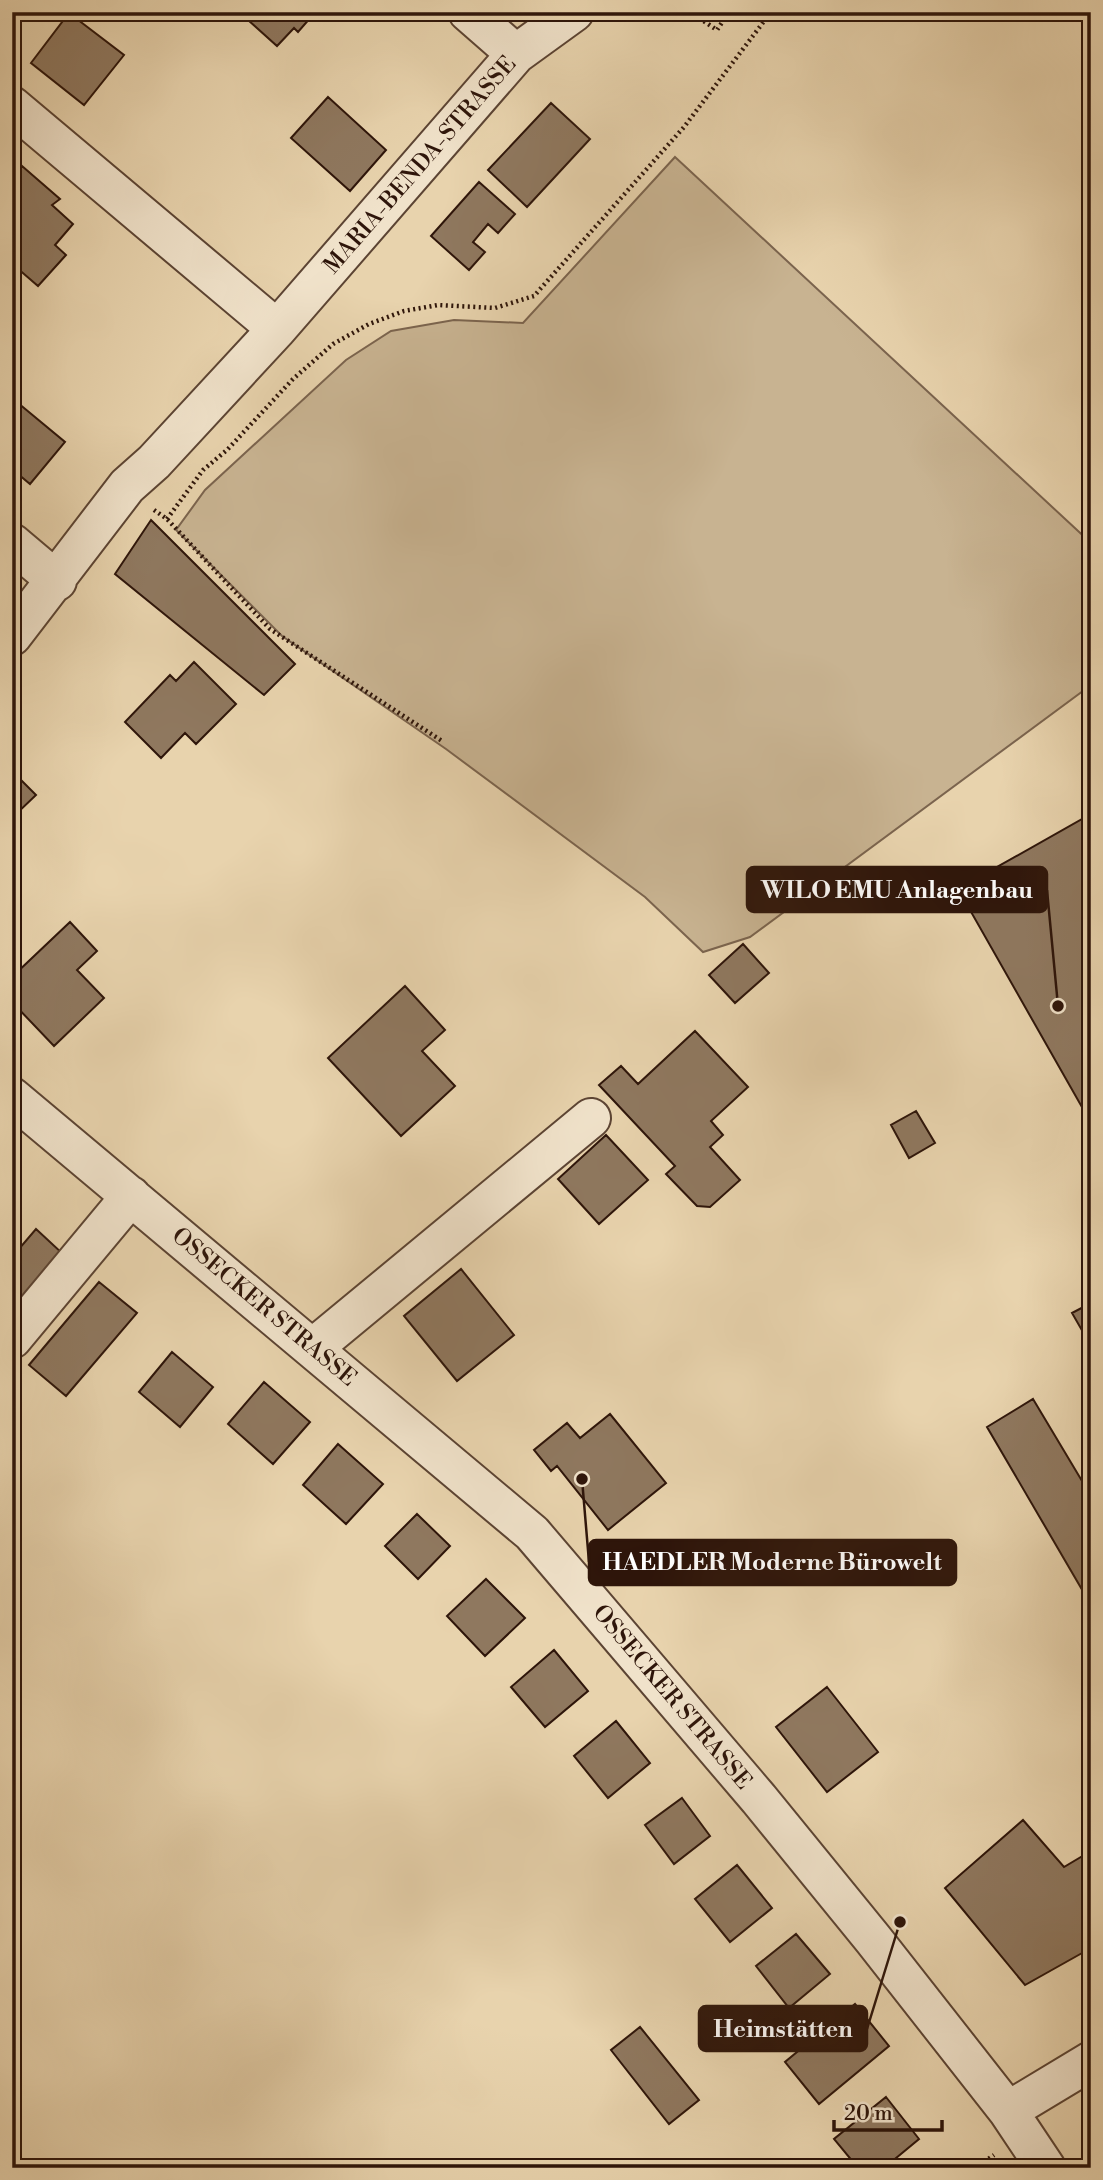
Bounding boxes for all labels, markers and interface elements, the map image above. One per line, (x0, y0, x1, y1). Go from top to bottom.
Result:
street label: MARIA-BENDA-STRASSE (318, 50, 522, 280)
callout: WILO EMU Anlagenbau (747, 867, 1047, 912)
text: WILO EMU Anlagenbau (760, 876, 1033, 906)
street label: OSSECKER STRASSE (166, 1222, 362, 1392)
callout: HAEDLER Moderne Bürowelt (589, 1540, 956, 1585)
text: HAEDLER Moderne Bürowelt (602, 1548, 942, 1578)
street label: OSSECKER STRASSE (587, 1599, 757, 1795)
callout: Heimstätten (699, 2006, 867, 2051)
text: Heimstätten (713, 2015, 853, 2045)
scale bar (834, 2089, 942, 2133)
text: 20 m (844, 2101, 893, 2127)

